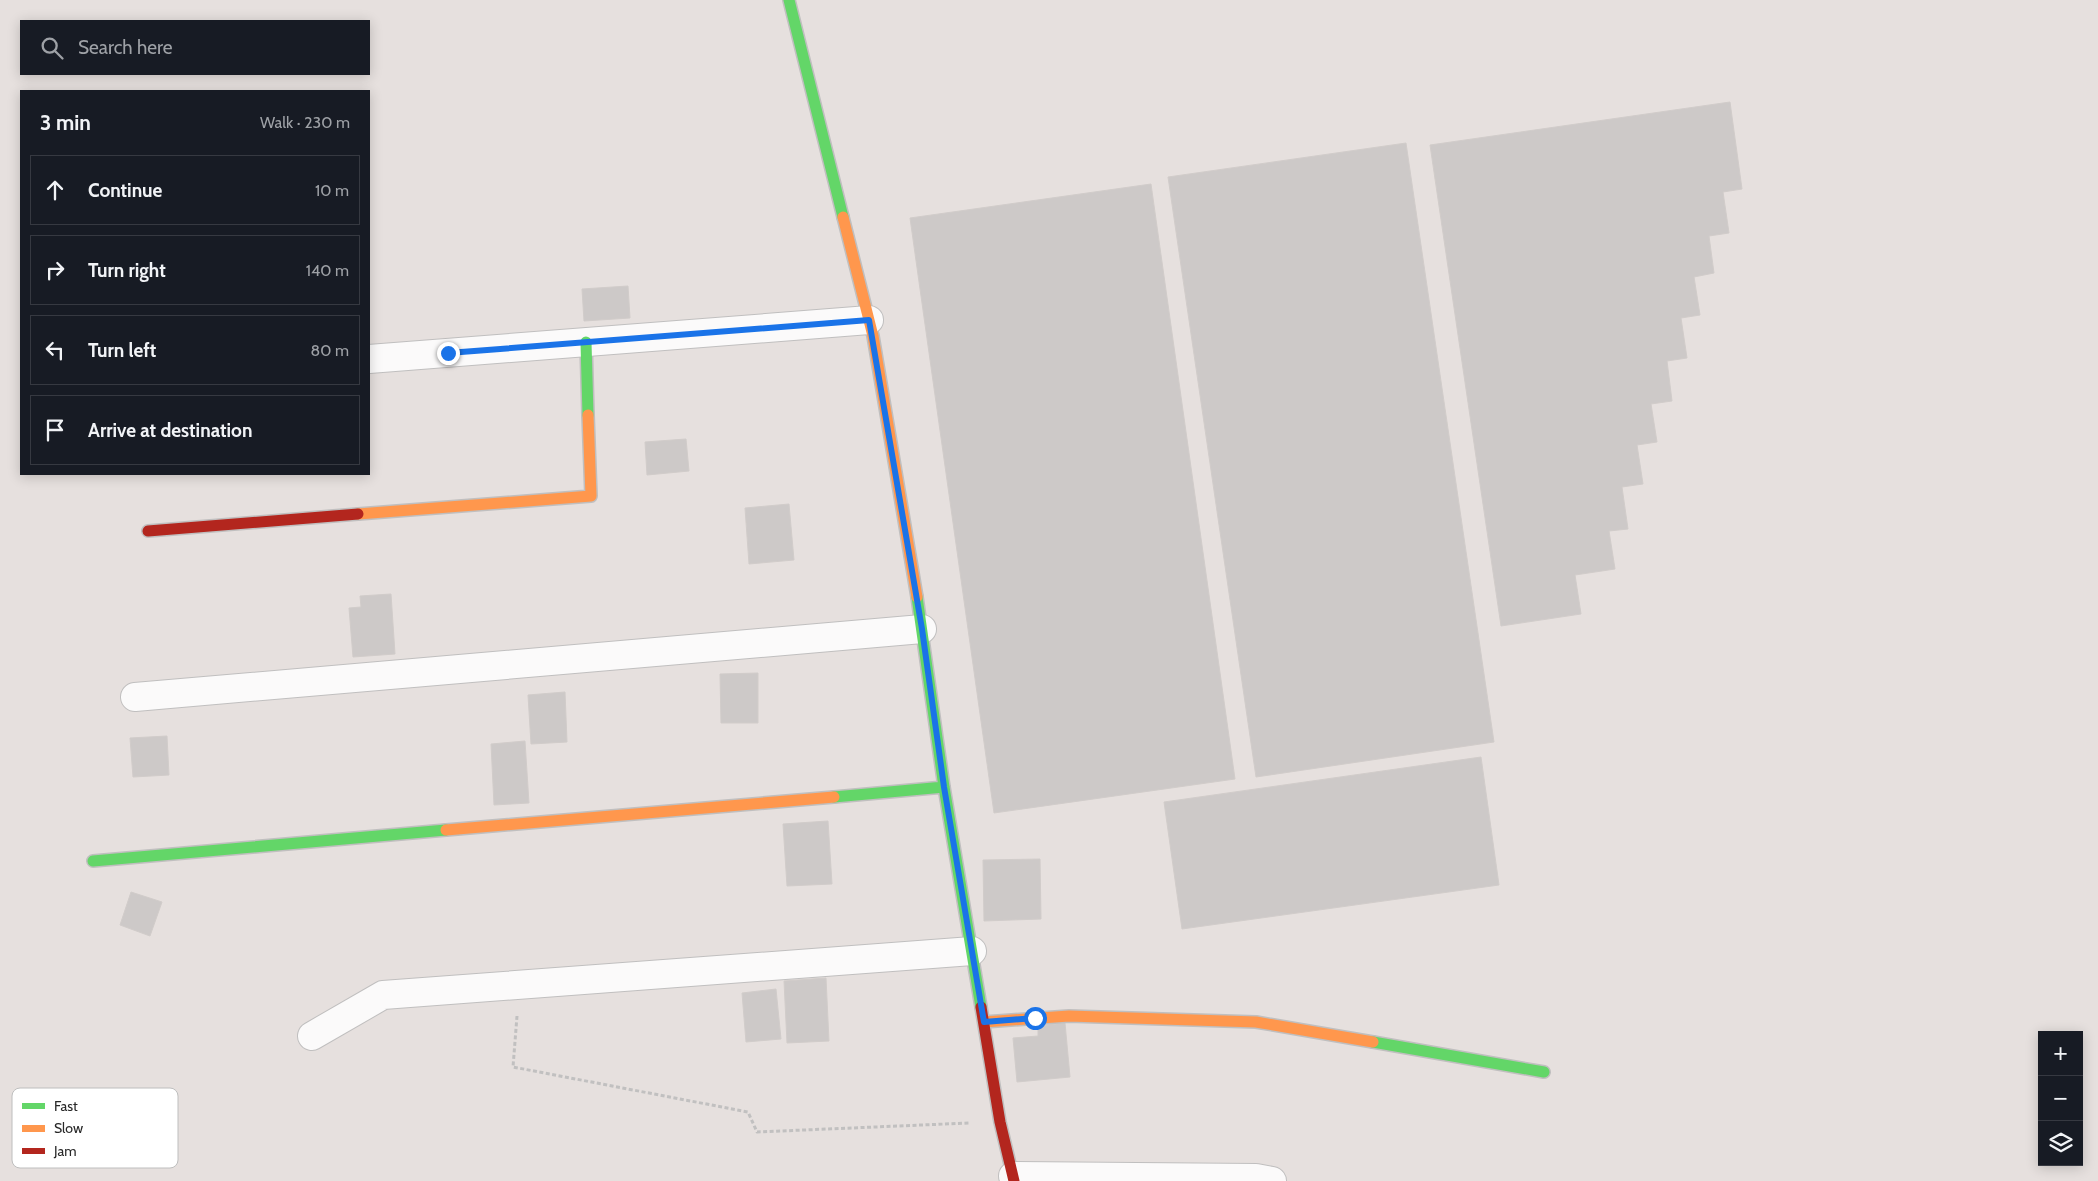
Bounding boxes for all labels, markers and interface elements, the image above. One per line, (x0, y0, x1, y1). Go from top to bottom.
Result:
search box (20, 20, 370, 75)
icon: search (38, 34, 66, 62)
text: Search here (78, 36, 172, 59)
text: 3 min (40, 110, 91, 135)
text: Walk · 230 m (260, 113, 350, 132)
icon: ahead (41, 176, 69, 204)
text: Continue (88, 179, 162, 202)
text: 10 m (315, 181, 349, 200)
icon: right (41, 256, 69, 284)
text: Turn right (88, 259, 166, 282)
text: 140 m (306, 261, 349, 280)
icon: left (41, 336, 69, 364)
text: Turn left (88, 339, 156, 362)
text: 80 m (311, 341, 349, 360)
route end (437, 342, 460, 365)
icon: arrive (41, 416, 69, 444)
text: Arrive at destination (88, 419, 252, 442)
route start (1024, 1007, 1047, 1030)
map controls (2038, 1031, 2083, 1166)
button: + (2038, 1031, 2083, 1076)
button: − (2038, 1076, 2083, 1121)
legend (12, 1088, 178, 1168)
text: Fast (54, 1097, 78, 1115)
text: Slow (54, 1119, 83, 1137)
button: layers (2038, 1121, 2083, 1166)
text: Jam (53, 1142, 76, 1160)

